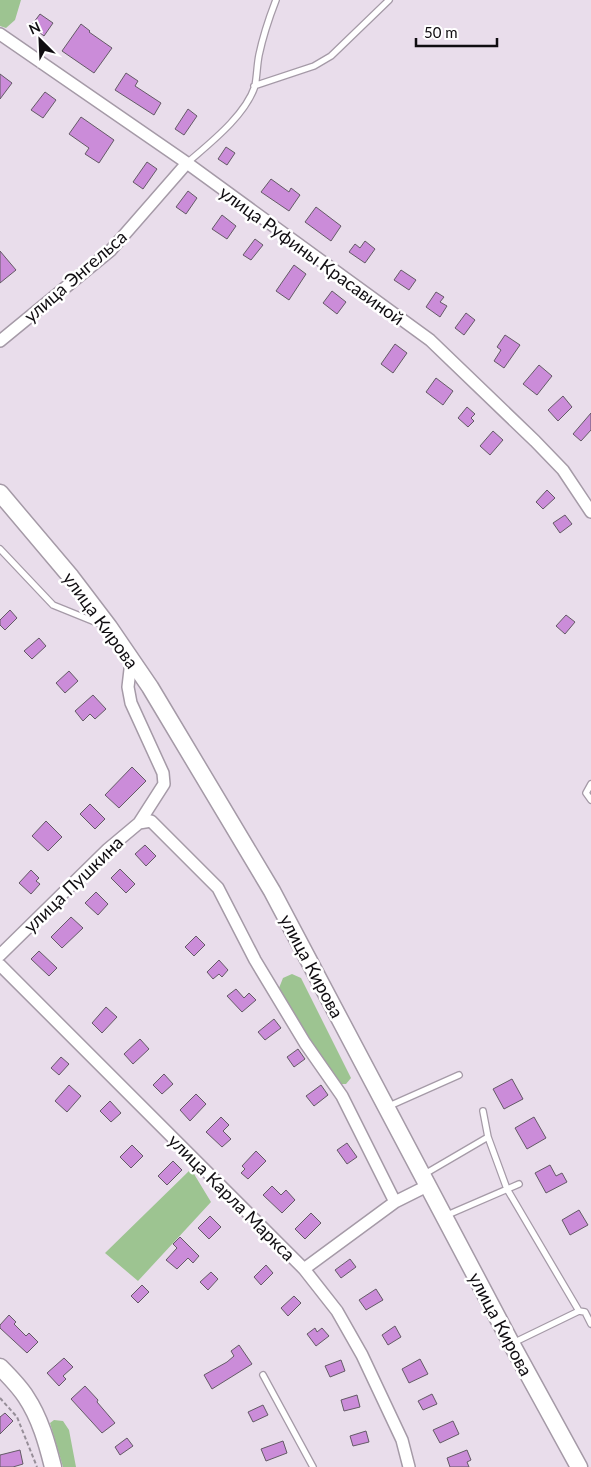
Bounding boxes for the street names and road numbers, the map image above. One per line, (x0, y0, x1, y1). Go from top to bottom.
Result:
street label: улица Руфины Красавиной (215, 181, 409, 329)
street label: улица Энгельса (19, 225, 131, 327)
street label: улица Кирова (59, 567, 143, 673)
street label: улица Пушкина (19, 831, 127, 937)
street label: улица Кирова (275, 910, 349, 1022)
street label: улица Карла Маркса (164, 1129, 300, 1265)
street label: улица Кирова (464, 1268, 538, 1380)

